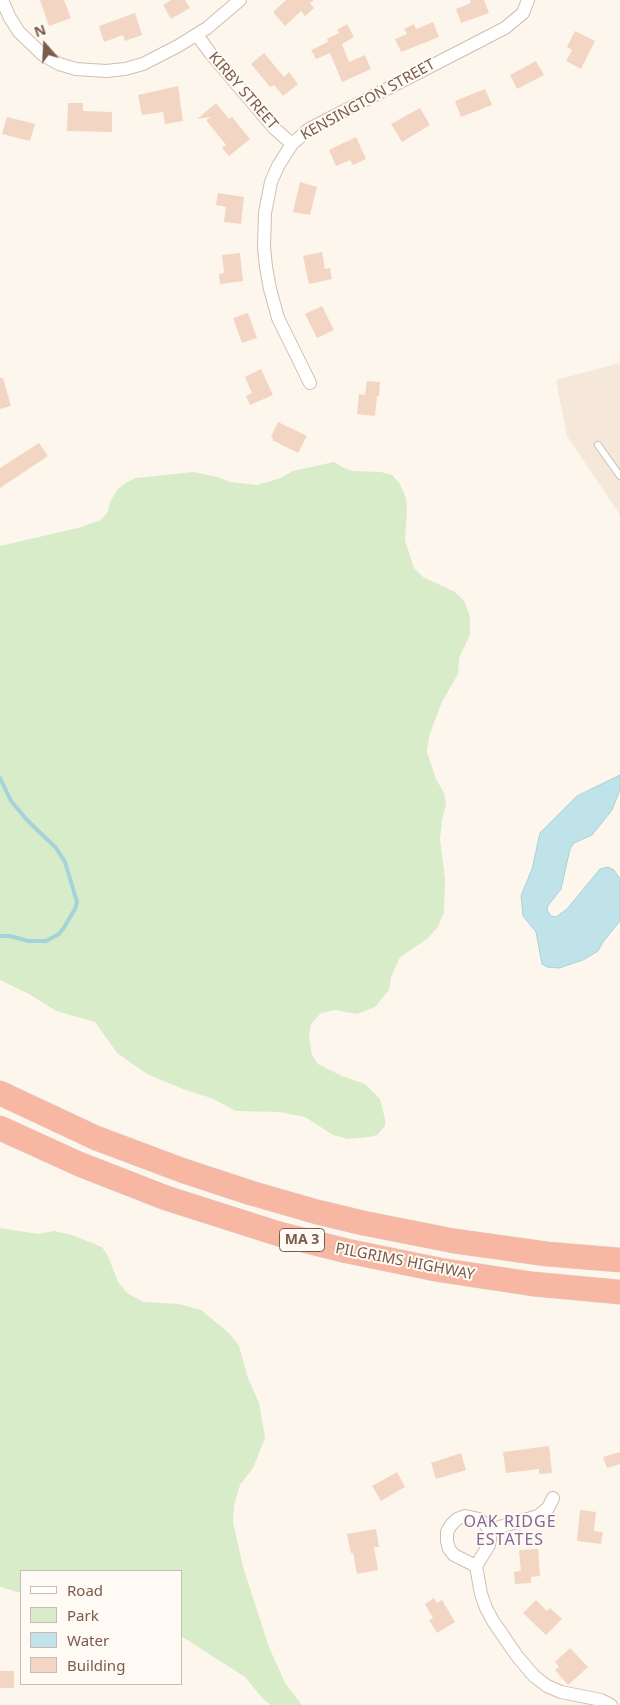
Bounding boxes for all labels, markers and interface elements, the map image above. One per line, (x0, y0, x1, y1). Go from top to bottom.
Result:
north arrow (20, 20, 70, 70)
text: N (31, 20, 48, 41)
street label: KIRBY STREET (204, 49, 282, 133)
street label: KENSINGTON STREET (298, 56, 438, 144)
road number: MA 3 (280, 1228, 324, 1252)
street label: PILGRIMS HIGHWAY (334, 1240, 476, 1284)
district label: OAK RIDGE ESTATES (462, 1512, 558, 1550)
legend (20, 1570, 182, 1685)
text: Road (67, 1580, 103, 1600)
text: Park (67, 1605, 99, 1625)
text: Water (67, 1630, 109, 1650)
text: Building (67, 1655, 125, 1675)

